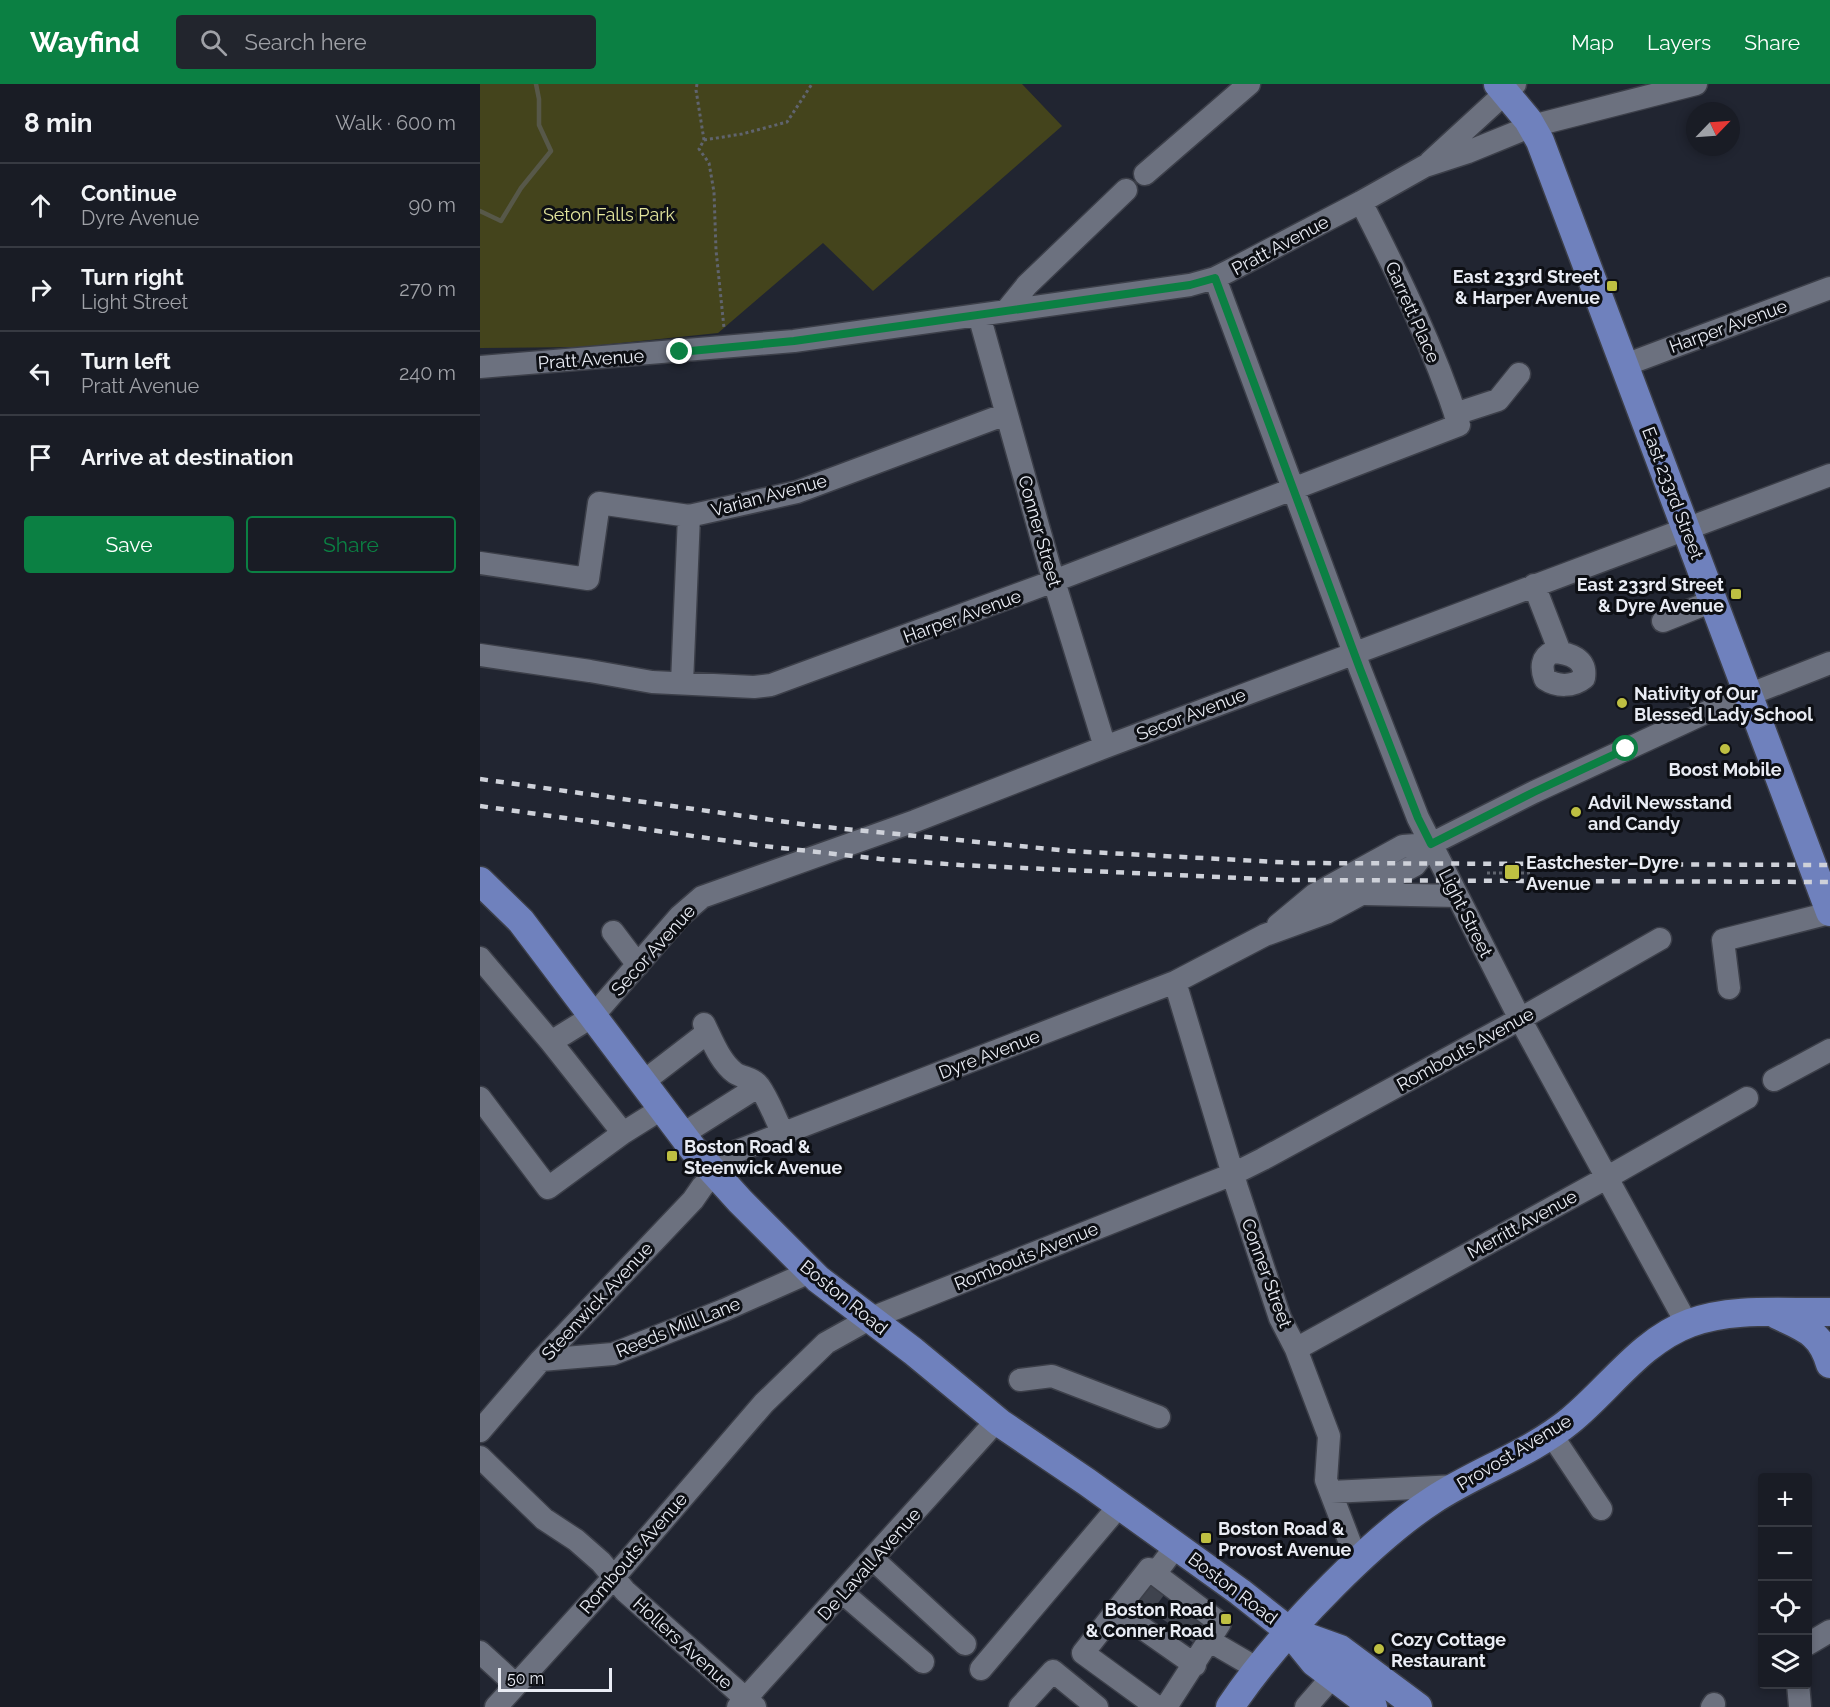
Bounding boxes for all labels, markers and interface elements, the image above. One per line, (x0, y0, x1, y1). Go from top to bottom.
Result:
search box (176, 15, 596, 69)
text: Wayfind (30, 26, 140, 59)
icon: search (197, 26, 230, 59)
text: Search here (245, 29, 367, 55)
text: Map (1571, 30, 1614, 55)
text: Layers (1647, 30, 1711, 55)
text: Share (1744, 30, 1800, 55)
north arrow (1686, 102, 1740, 156)
text: 8 min (24, 108, 92, 138)
text: Walk · 600 m (335, 111, 456, 135)
text: Continue (81, 180, 177, 206)
icon: ahead (24, 189, 57, 222)
text: 90 m (409, 193, 456, 217)
park label: Seton Falls Park (543, 204, 676, 225)
text: Dyre Avenue (81, 206, 199, 230)
street label: Pratt Avenue (1228, 211, 1332, 279)
street label: Garrett Place (1381, 258, 1445, 366)
text: Turn right (81, 264, 184, 290)
place label: East 233rd Street & Harper Avenue (1453, 266, 1600, 308)
icon: right (24, 273, 57, 306)
text: 270 m (399, 277, 456, 301)
marker: East 233rd Street & Harper Avenue (1605, 279, 1619, 293)
text: Light Street (81, 290, 188, 314)
street label: Harper Avenue (1666, 295, 1790, 357)
route end (666, 338, 692, 364)
street label: Pratt Avenue (537, 345, 645, 373)
text: Turn left (81, 348, 171, 374)
icon: left (24, 357, 57, 390)
text: 240 m (399, 361, 456, 385)
text: Pratt Avenue (81, 374, 199, 398)
street label: East 233rd Street (1638, 424, 1708, 562)
icon: arrive (24, 441, 57, 474)
text: Arrive at destination (81, 444, 294, 470)
street label: Varian Avenue (709, 469, 830, 521)
street label: Conner Street (1014, 473, 1066, 589)
button: Save (24, 516, 234, 573)
button: Share (246, 516, 456, 573)
place label: East 233rd Street & Dyre Avenue (1577, 574, 1724, 616)
street label: Harper Avenue (900, 585, 1024, 647)
marker: East 233rd Street & Dyre Avenue (1729, 587, 1743, 601)
street label: Secor Avenue (1134, 683, 1249, 744)
place label: Nativity of Our Blessed Lady School (1634, 683, 1813, 725)
marker: Nativity of Our Blessed Lady School (1615, 696, 1629, 710)
route start (1612, 735, 1638, 761)
marker: Boost Mobile (1718, 742, 1732, 756)
place label: Boost Mobile (1669, 759, 1782, 780)
place label: Advil Newsstand and Candy (1588, 792, 1732, 834)
marker: Advil Newsstand and Candy (1569, 805, 1583, 819)
place label: Eastchester–Dyre Avenue (1526, 852, 1679, 894)
marker: Eastchester–Dyre Avenue (1503, 863, 1521, 881)
street label: Light Street (1435, 865, 1497, 961)
street label: Secor Avenue (607, 900, 700, 1000)
street label: Rombouts Avenue (1393, 1002, 1537, 1095)
street label: Dyre Avenue (936, 1025, 1043, 1083)
place label: Boston Road & Steenwick Avenue (684, 1136, 842, 1178)
marker: Boston Road & Steenwick Avenue (665, 1149, 679, 1163)
street label: Merritt Avenue (1464, 1185, 1581, 1263)
street label: Conner Street (1237, 1215, 1297, 1331)
street label: Rombouts Avenue (951, 1217, 1101, 1294)
street label: Steenwick Avenue (537, 1237, 657, 1364)
street label: Boston Road (796, 1255, 892, 1339)
street label: Reeds Mill Lane (613, 1292, 744, 1361)
street label: Provost Avenue (1453, 1409, 1575, 1494)
map controls (1758, 1473, 1812, 1689)
button: + (1758, 1473, 1812, 1527)
street label: Rombouts Avenue (575, 1488, 691, 1618)
street label: De Lavall Avenue (813, 1503, 925, 1624)
place label: Boston Road & Provost Avenue (1218, 1518, 1352, 1560)
button: − (1758, 1527, 1812, 1581)
marker: Boston Road & Provost Avenue (1199, 1531, 1213, 1545)
street label: Boston Road (1184, 1548, 1282, 1628)
button: locate (1758, 1581, 1812, 1635)
street label: Hollers Avenue (629, 1593, 737, 1693)
place label: Boston Road & Conner Road (1086, 1599, 1214, 1641)
marker: Boston Road & Conner Road (1219, 1612, 1233, 1626)
place label: Cozy Cottage Restaurant (1391, 1629, 1506, 1671)
button: layers (1758, 1635, 1812, 1689)
marker: Cozy Cottage Restaurant (1372, 1642, 1386, 1656)
scale bar (498, 1665, 612, 1692)
text: 50 m (507, 1669, 544, 1688)

